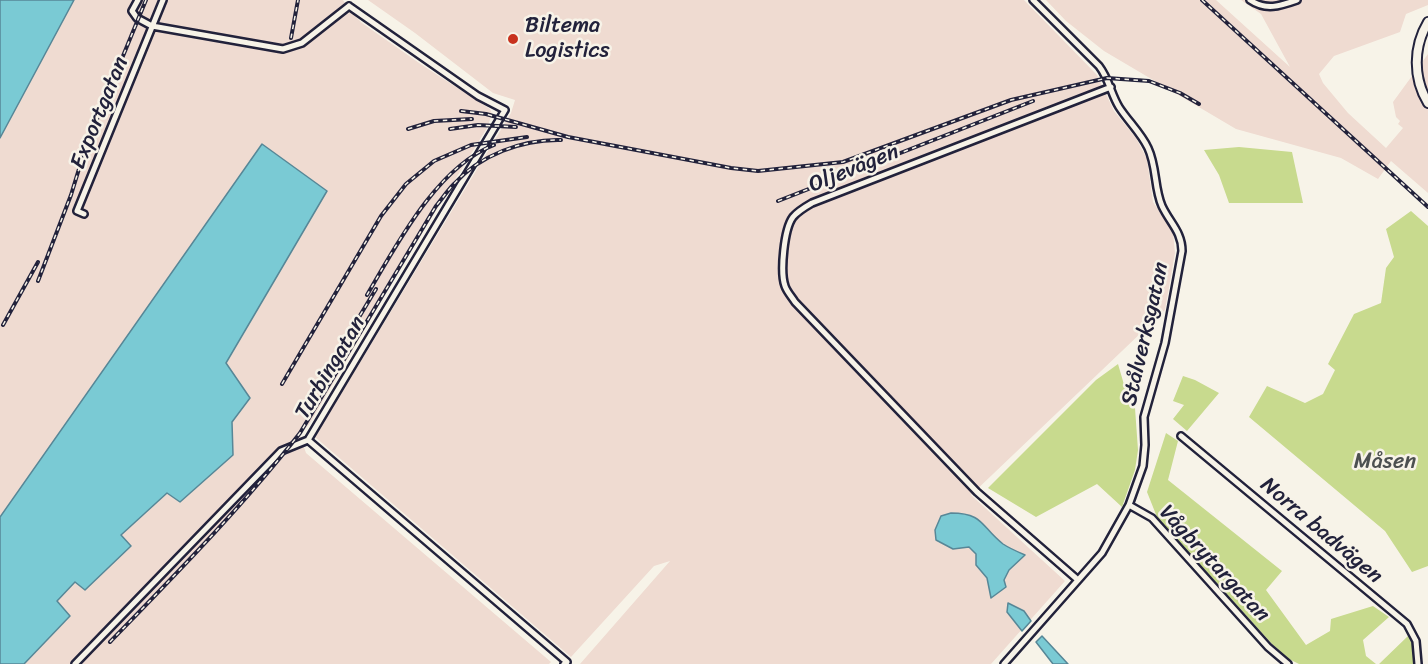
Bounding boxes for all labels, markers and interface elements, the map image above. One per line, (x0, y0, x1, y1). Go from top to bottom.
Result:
place label: Biltema Logistics (525, 13, 610, 64)
marker: Biltema Logistics (506, 32, 520, 46)
street label: Exportgatan (66, 53, 134, 173)
street label: Oljevägen (805, 139, 903, 199)
street label: Stålverksgatan (1117, 260, 1175, 408)
street label: Turbingatan (290, 312, 372, 424)
park label: Måsen (1354, 449, 1416, 475)
street label: Norra badvägen (1254, 472, 1388, 590)
street label: Vågbrytargatan (1153, 500, 1275, 628)

